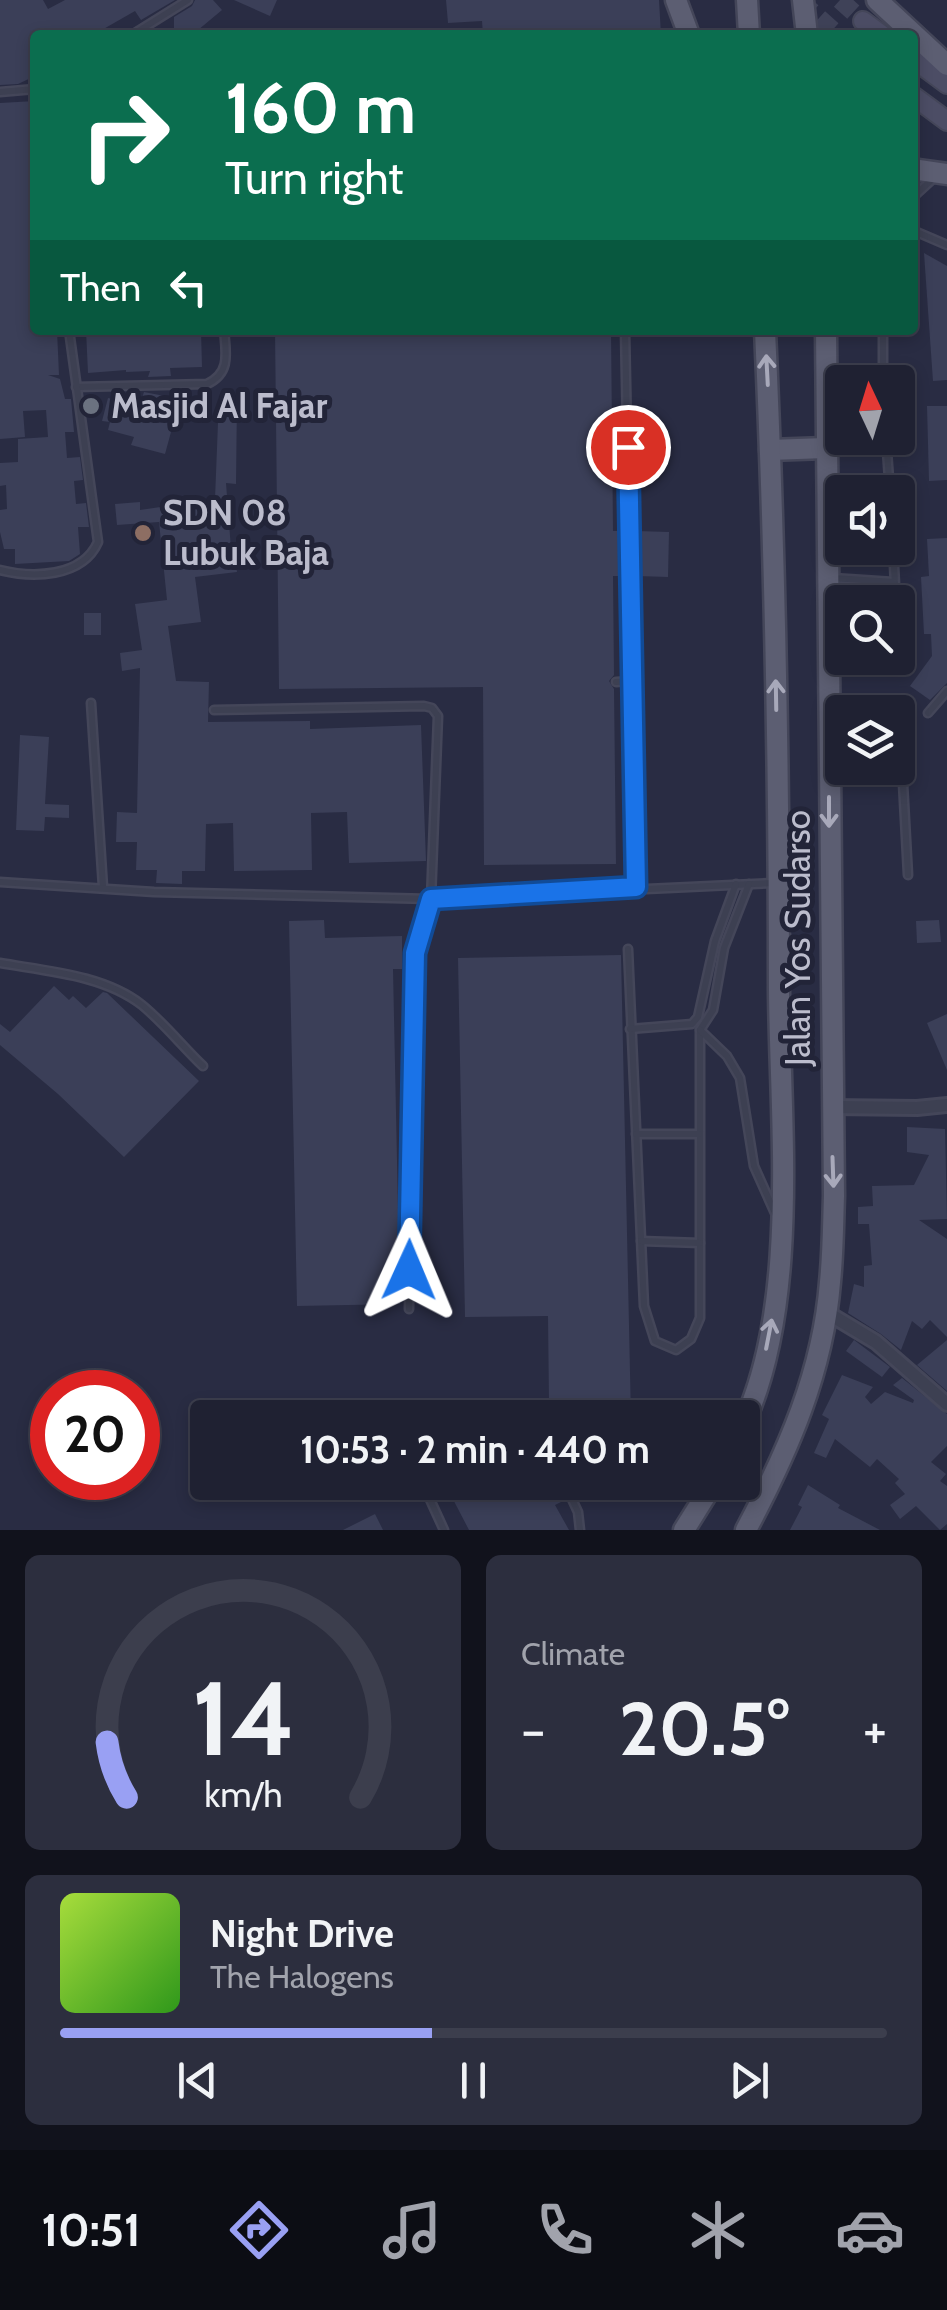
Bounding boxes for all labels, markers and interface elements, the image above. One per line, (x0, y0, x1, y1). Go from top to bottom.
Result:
text: 160 m (225, 65, 416, 151)
icon: right (60, 70, 190, 200)
text: Turn right (225, 151, 404, 205)
icon: left (161, 260, 216, 315)
text: Then (60, 264, 141, 311)
one-way arrow (757, 354, 776, 386)
north arrow (825, 365, 915, 455)
map controls (825, 365, 915, 785)
place label: Masjid Al Fajar (111, 384, 328, 427)
marker: Masjid Al Fajar (80, 395, 102, 417)
pin (586, 405, 671, 490)
icon: arrive (601, 420, 656, 475)
button: sound (825, 475, 915, 565)
place label: SDN 08 Lubuk Baja (163, 491, 329, 574)
marker: SDN 08 Lubuk Baja (132, 522, 154, 544)
button: search (825, 585, 915, 675)
one-way arrow (766, 679, 785, 711)
button: layers (825, 695, 915, 785)
one-way arrow (820, 796, 838, 828)
street label: Jalan Yos Sudarso (776, 810, 819, 1067)
one-way arrow (824, 1156, 843, 1188)
position arrow (357, 1218, 461, 1322)
one-way arrow (760, 1318, 779, 1351)
speed limit sign: 20 (30, 1370, 160, 1500)
text: 10:53 · 2 min · 440 m (300, 1426, 650, 1473)
text: Climate (521, 1634, 625, 1673)
text: 14 (192, 1655, 294, 1781)
text: 20.5° (619, 1683, 789, 1774)
text: − (521, 1696, 545, 1763)
text: + (863, 1696, 887, 1763)
text: km/h (204, 1773, 282, 1816)
text: Night Drive (210, 1910, 394, 1957)
text: The Halogens (210, 1957, 394, 1996)
icon: previous (170, 2053, 225, 2108)
icon: pause (446, 2053, 501, 2108)
icon: next (722, 2053, 777, 2108)
icon: directions (224, 2195, 294, 2265)
icon: music (377, 2195, 447, 2265)
icon: phone (530, 2195, 600, 2265)
icon: climate (683, 2195, 753, 2265)
icon: car (835, 2195, 905, 2265)
text: 10:51 (41, 2203, 141, 2257)

